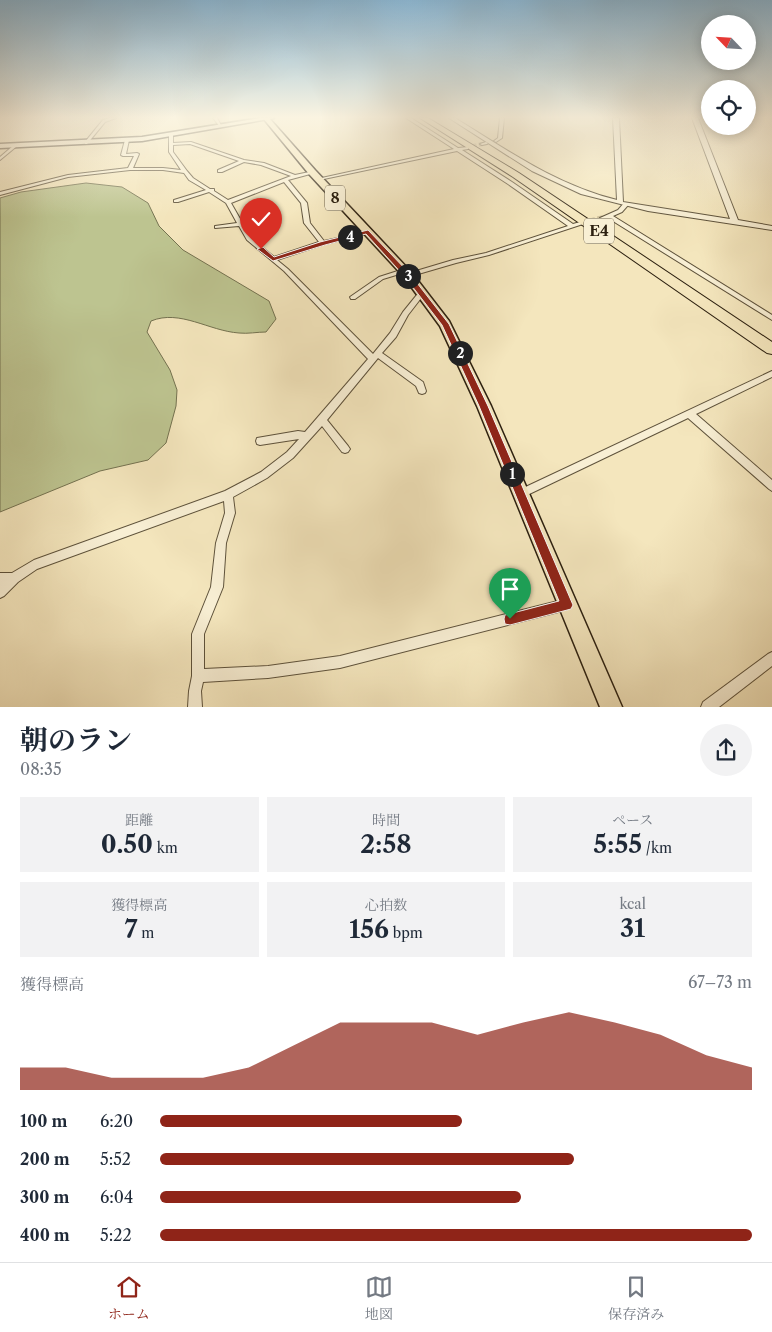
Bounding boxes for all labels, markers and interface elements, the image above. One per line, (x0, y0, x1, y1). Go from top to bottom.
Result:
north arrow (701, 15, 756, 70)
map controls (701, 15, 756, 135)
button: locate (701, 80, 756, 135)
road number: 8 (325, 186, 345, 210)
pin (240, 198, 282, 249)
icon: check (247, 205, 275, 233)
road number: E4 (584, 218, 614, 244)
pin: 4 (338, 224, 362, 250)
text: 4 (346, 228, 355, 246)
pin: 3 (396, 264, 420, 288)
text: 3 (405, 267, 412, 285)
pin: 2 (448, 340, 472, 366)
text: 2 (456, 344, 465, 362)
pin: 1 (500, 462, 524, 486)
text: 1 (509, 465, 516, 483)
pin (489, 568, 531, 619)
icon: arrive (496, 575, 524, 603)
text: 朝のラン (20, 723, 132, 757)
button: share (700, 724, 752, 776)
text: 08:35 (20, 759, 62, 779)
text: 距離 (125, 811, 153, 829)
text: 時間 (372, 811, 400, 829)
text: ペース (612, 811, 653, 829)
text: 0.50 (101, 829, 153, 860)
text: 2:58 (360, 829, 412, 860)
text: 5:55 (593, 829, 642, 860)
text: km (153, 839, 178, 857)
text: /km (642, 839, 672, 857)
text: kcal (619, 895, 646, 913)
text: 獲得標高 (111, 896, 167, 914)
text: 心拍数 (365, 896, 407, 914)
text: 31 (620, 913, 645, 944)
text: 7 (124, 914, 137, 945)
text: 156 (349, 914, 389, 945)
text: m (137, 924, 154, 942)
text: bpm (389, 924, 423, 942)
text: 67–73 m (688, 972, 752, 992)
text: 獲得標高 (20, 974, 84, 994)
text: 100 m (20, 1111, 67, 1131)
text: 6:20 (100, 1111, 133, 1131)
text: 200 m (20, 1149, 70, 1169)
text: 5:52 (100, 1149, 131, 1169)
text: 300 m (20, 1187, 69, 1207)
text: 6:04 (100, 1187, 133, 1207)
text: 400 m (20, 1225, 70, 1245)
text: 5:22 (100, 1225, 132, 1245)
tab: ホーム (108, 1273, 150, 1323)
tab: 地図 (365, 1273, 393, 1323)
tab: 保存済み (608, 1273, 664, 1323)

